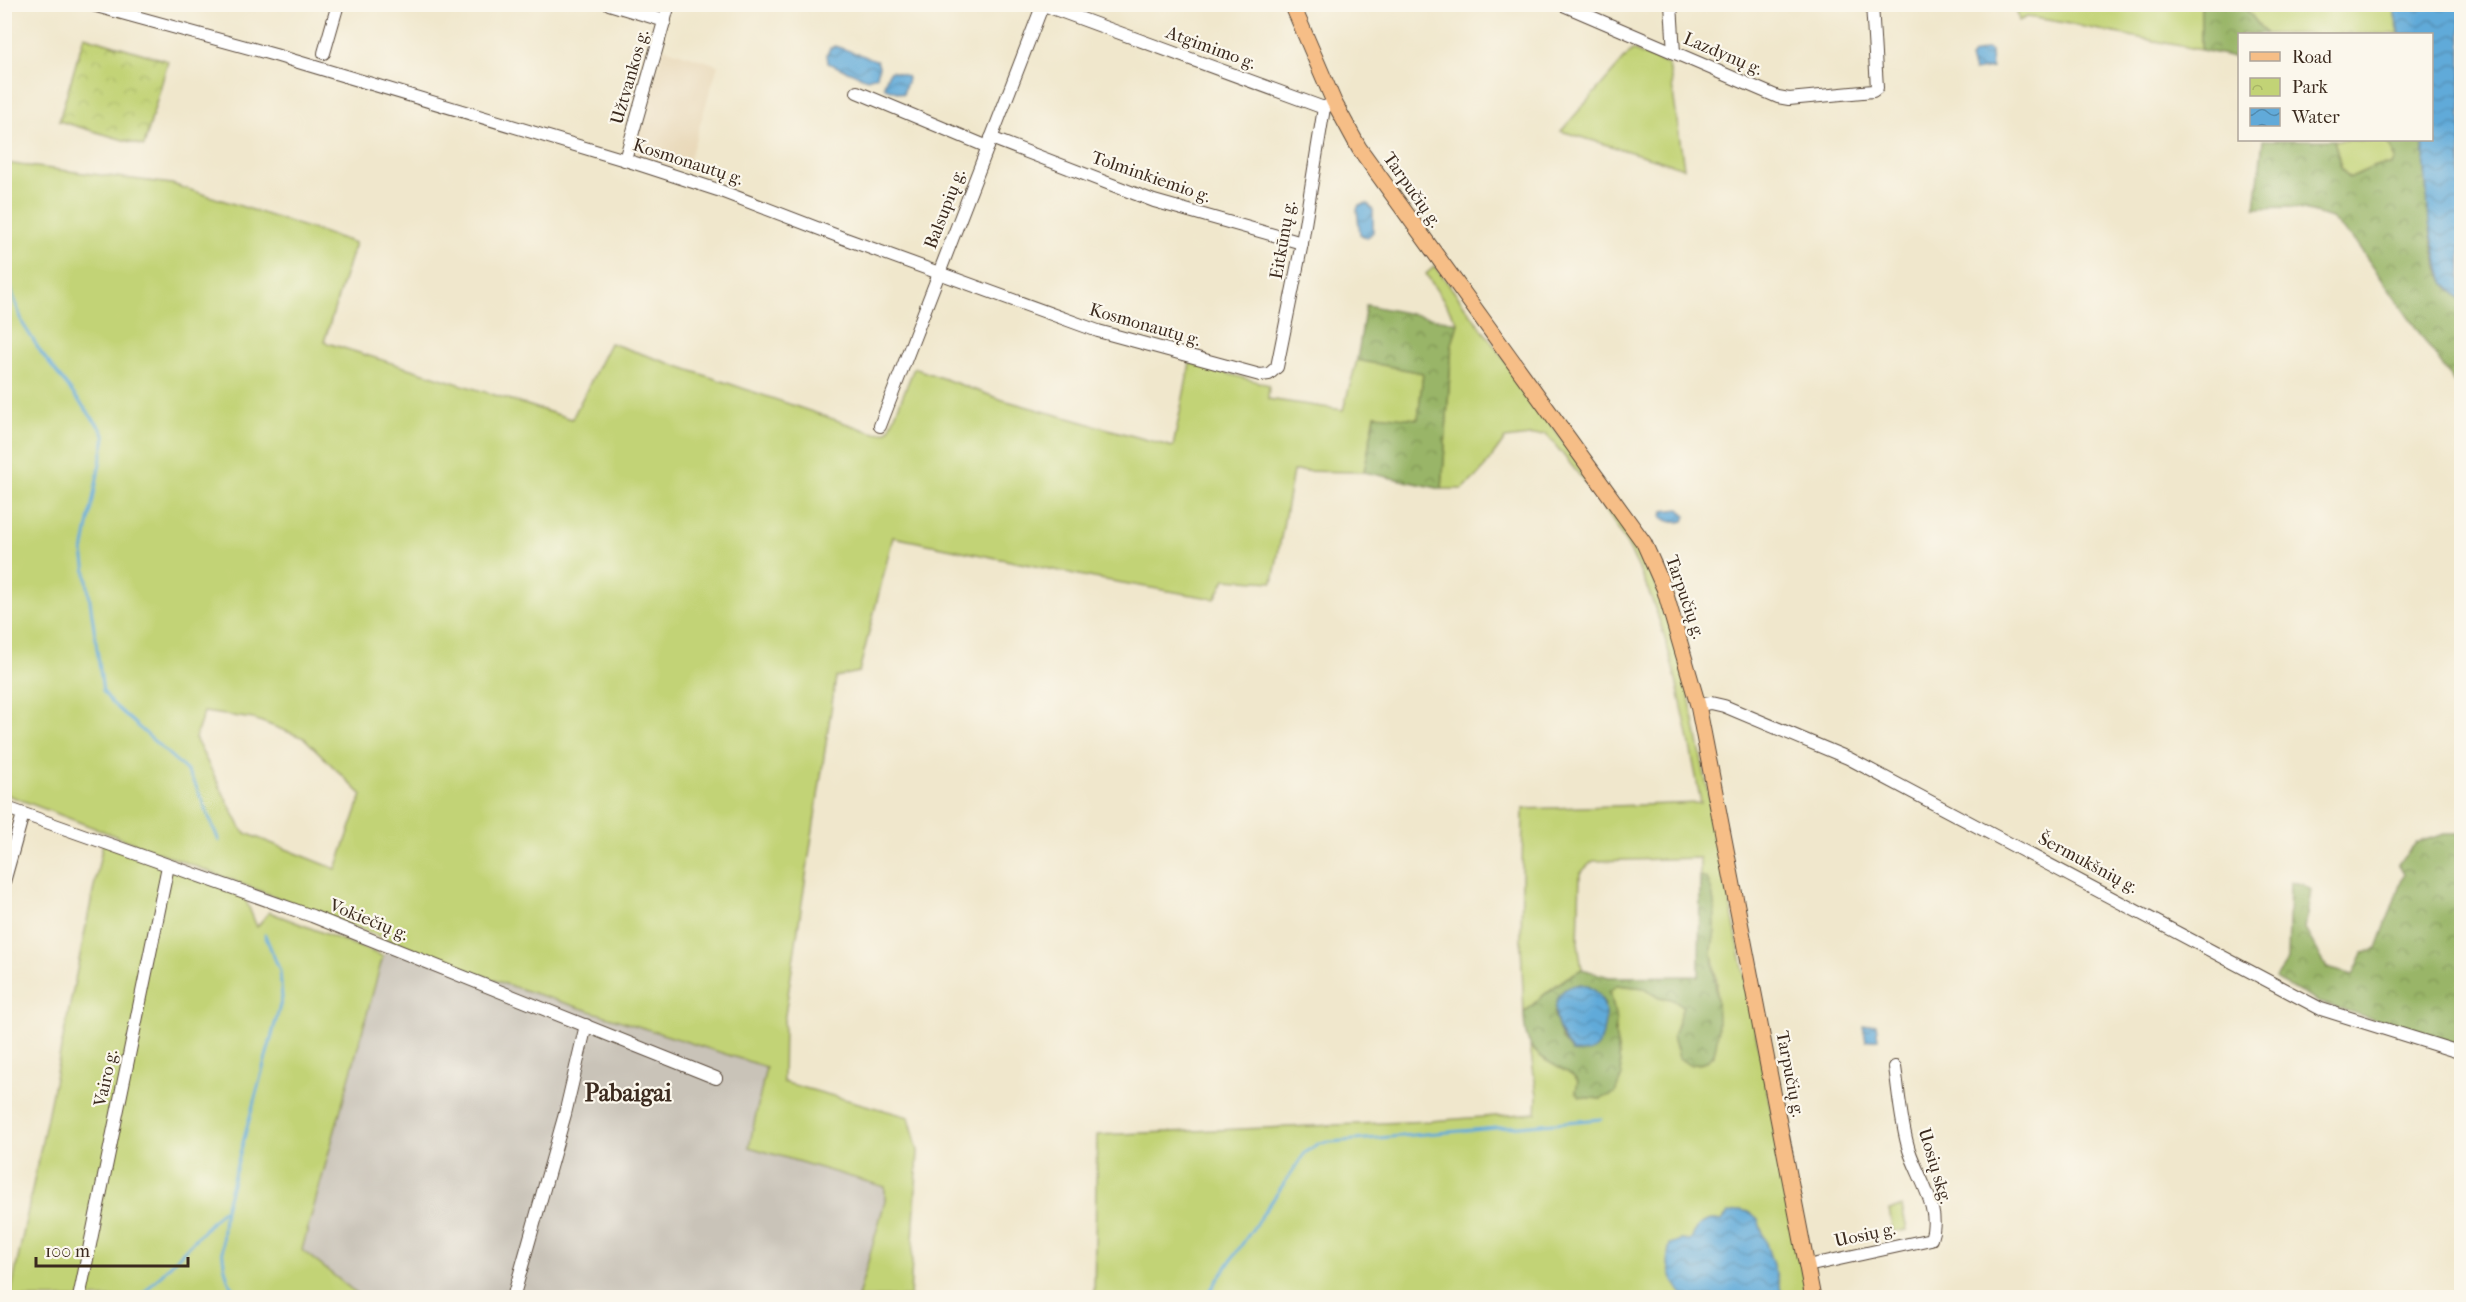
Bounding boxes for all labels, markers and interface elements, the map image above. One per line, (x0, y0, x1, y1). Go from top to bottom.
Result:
street label: Atgimimo g. (1162, 22, 1259, 74)
street label: Užtvankos g. (606, 27, 654, 127)
street label: Lazdynų g. (1680, 28, 1766, 80)
legend (2238, 33, 2433, 141)
text: Road (2292, 47, 2332, 68)
text: Park (2292, 77, 2329, 98)
text: Water (2291, 107, 2340, 128)
street label: Kosmonautų g. (630, 134, 746, 190)
street label: Tolminkiemio g. (1089, 147, 1213, 207)
street label: Tarpučių g. (1378, 148, 1446, 232)
street label: Balsupių g. (920, 166, 970, 252)
street label: Eitkūnų g. (1266, 199, 1300, 281)
street label: Kosmonautų g. (1087, 299, 1203, 351)
street label: Tarpučių g. (1661, 552, 1709, 642)
street label: Šermukšnių g. (2035, 826, 2142, 898)
street label: Vokiečių g. (326, 894, 412, 945)
street label: Tarpučių g. (1771, 1029, 1809, 1119)
street label: Vairo g. (90, 1048, 122, 1109)
district label: Pabaigai (584, 1079, 672, 1107)
street label: Uosių skg. (1914, 1126, 1956, 1206)
street label: Uosių g. (1832, 1218, 1898, 1252)
scale bar (36, 1230, 188, 1268)
text: 100 m (45, 1241, 90, 1262)

